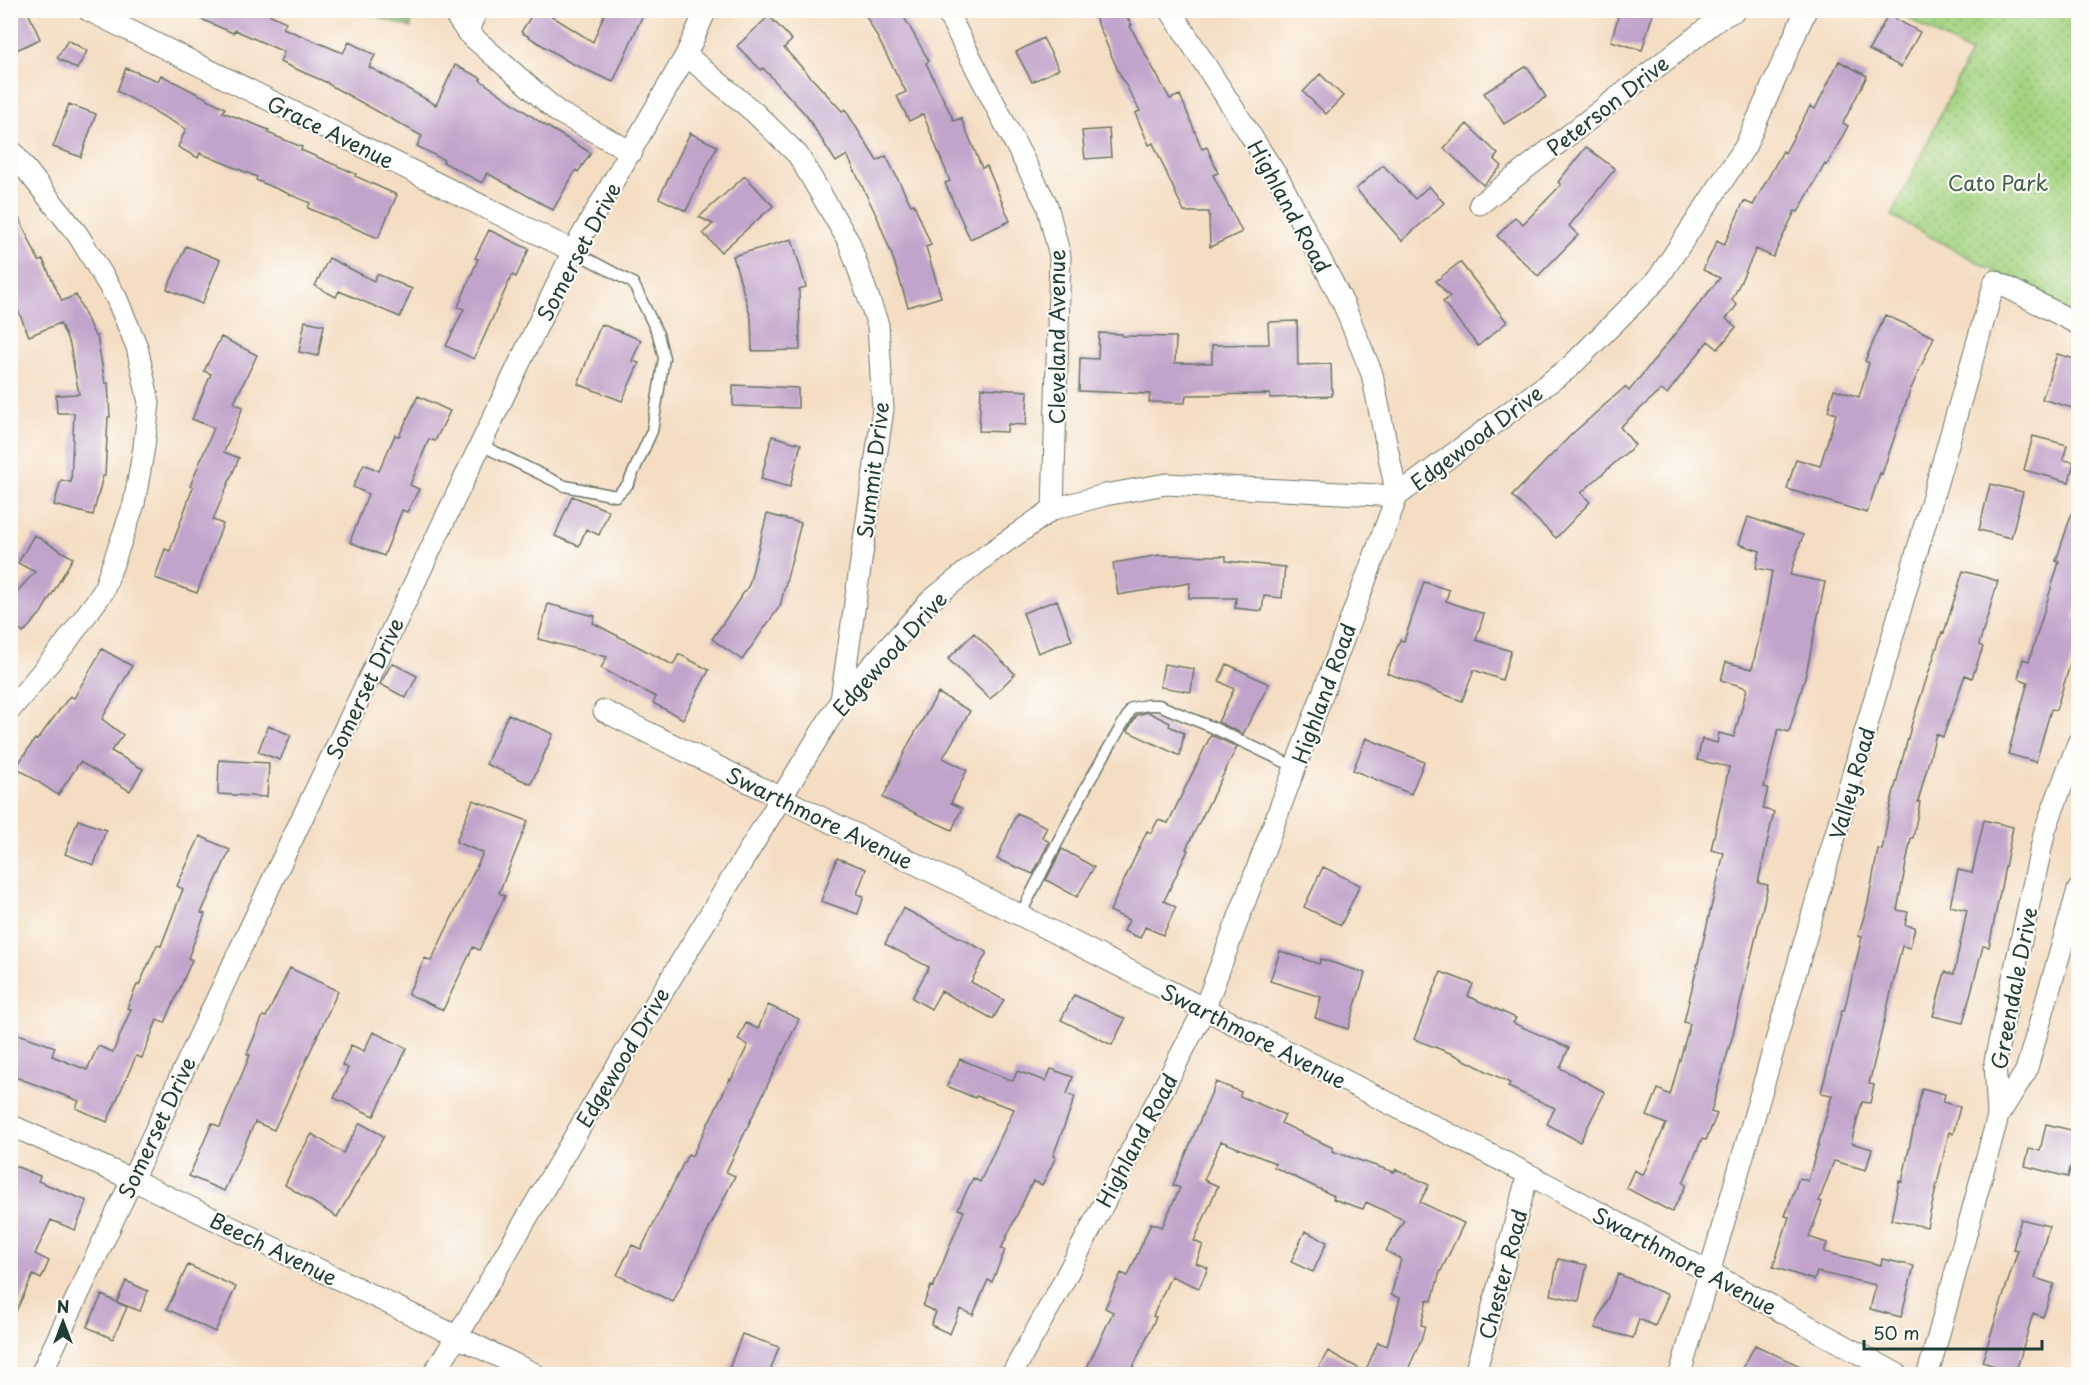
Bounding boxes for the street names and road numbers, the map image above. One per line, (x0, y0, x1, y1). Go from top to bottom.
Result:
street label: Peterson Drive (1539, 47, 1675, 163)
street label: Grace Avenue (262, 86, 400, 176)
street label: Highland Road (1240, 134, 1340, 278)
street label: Somerset Drive (528, 176, 628, 326)
street label: Cleveland Avenue (1040, 249, 1072, 425)
street label: Edgewood Drive (1403, 376, 1549, 498)
street label: Summit Drive (848, 400, 896, 540)
street label: Edgewood Drive (824, 583, 954, 723)
street label: Somerset Drive (317, 612, 411, 764)
street label: Highland Road (1283, 618, 1363, 768)
street label: Valley Road (1820, 723, 1882, 843)
street label: Swarthmore Avenue (721, 758, 919, 876)
street label: Greendale Drive (1982, 904, 2044, 1072)
street label: Swarthmore Avenue (1156, 974, 1352, 1096)
street label: Edgewood Drive (567, 981, 677, 1133)
street label: Somerset Drive (109, 1051, 203, 1203)
street label: Highland Road (1087, 1067, 1185, 1213)
street label: Swarthmore Avenue (1587, 1198, 1783, 1322)
street label: Beech Avenue (205, 1203, 343, 1293)
street label: Chester Road (1469, 1205, 1535, 1343)

